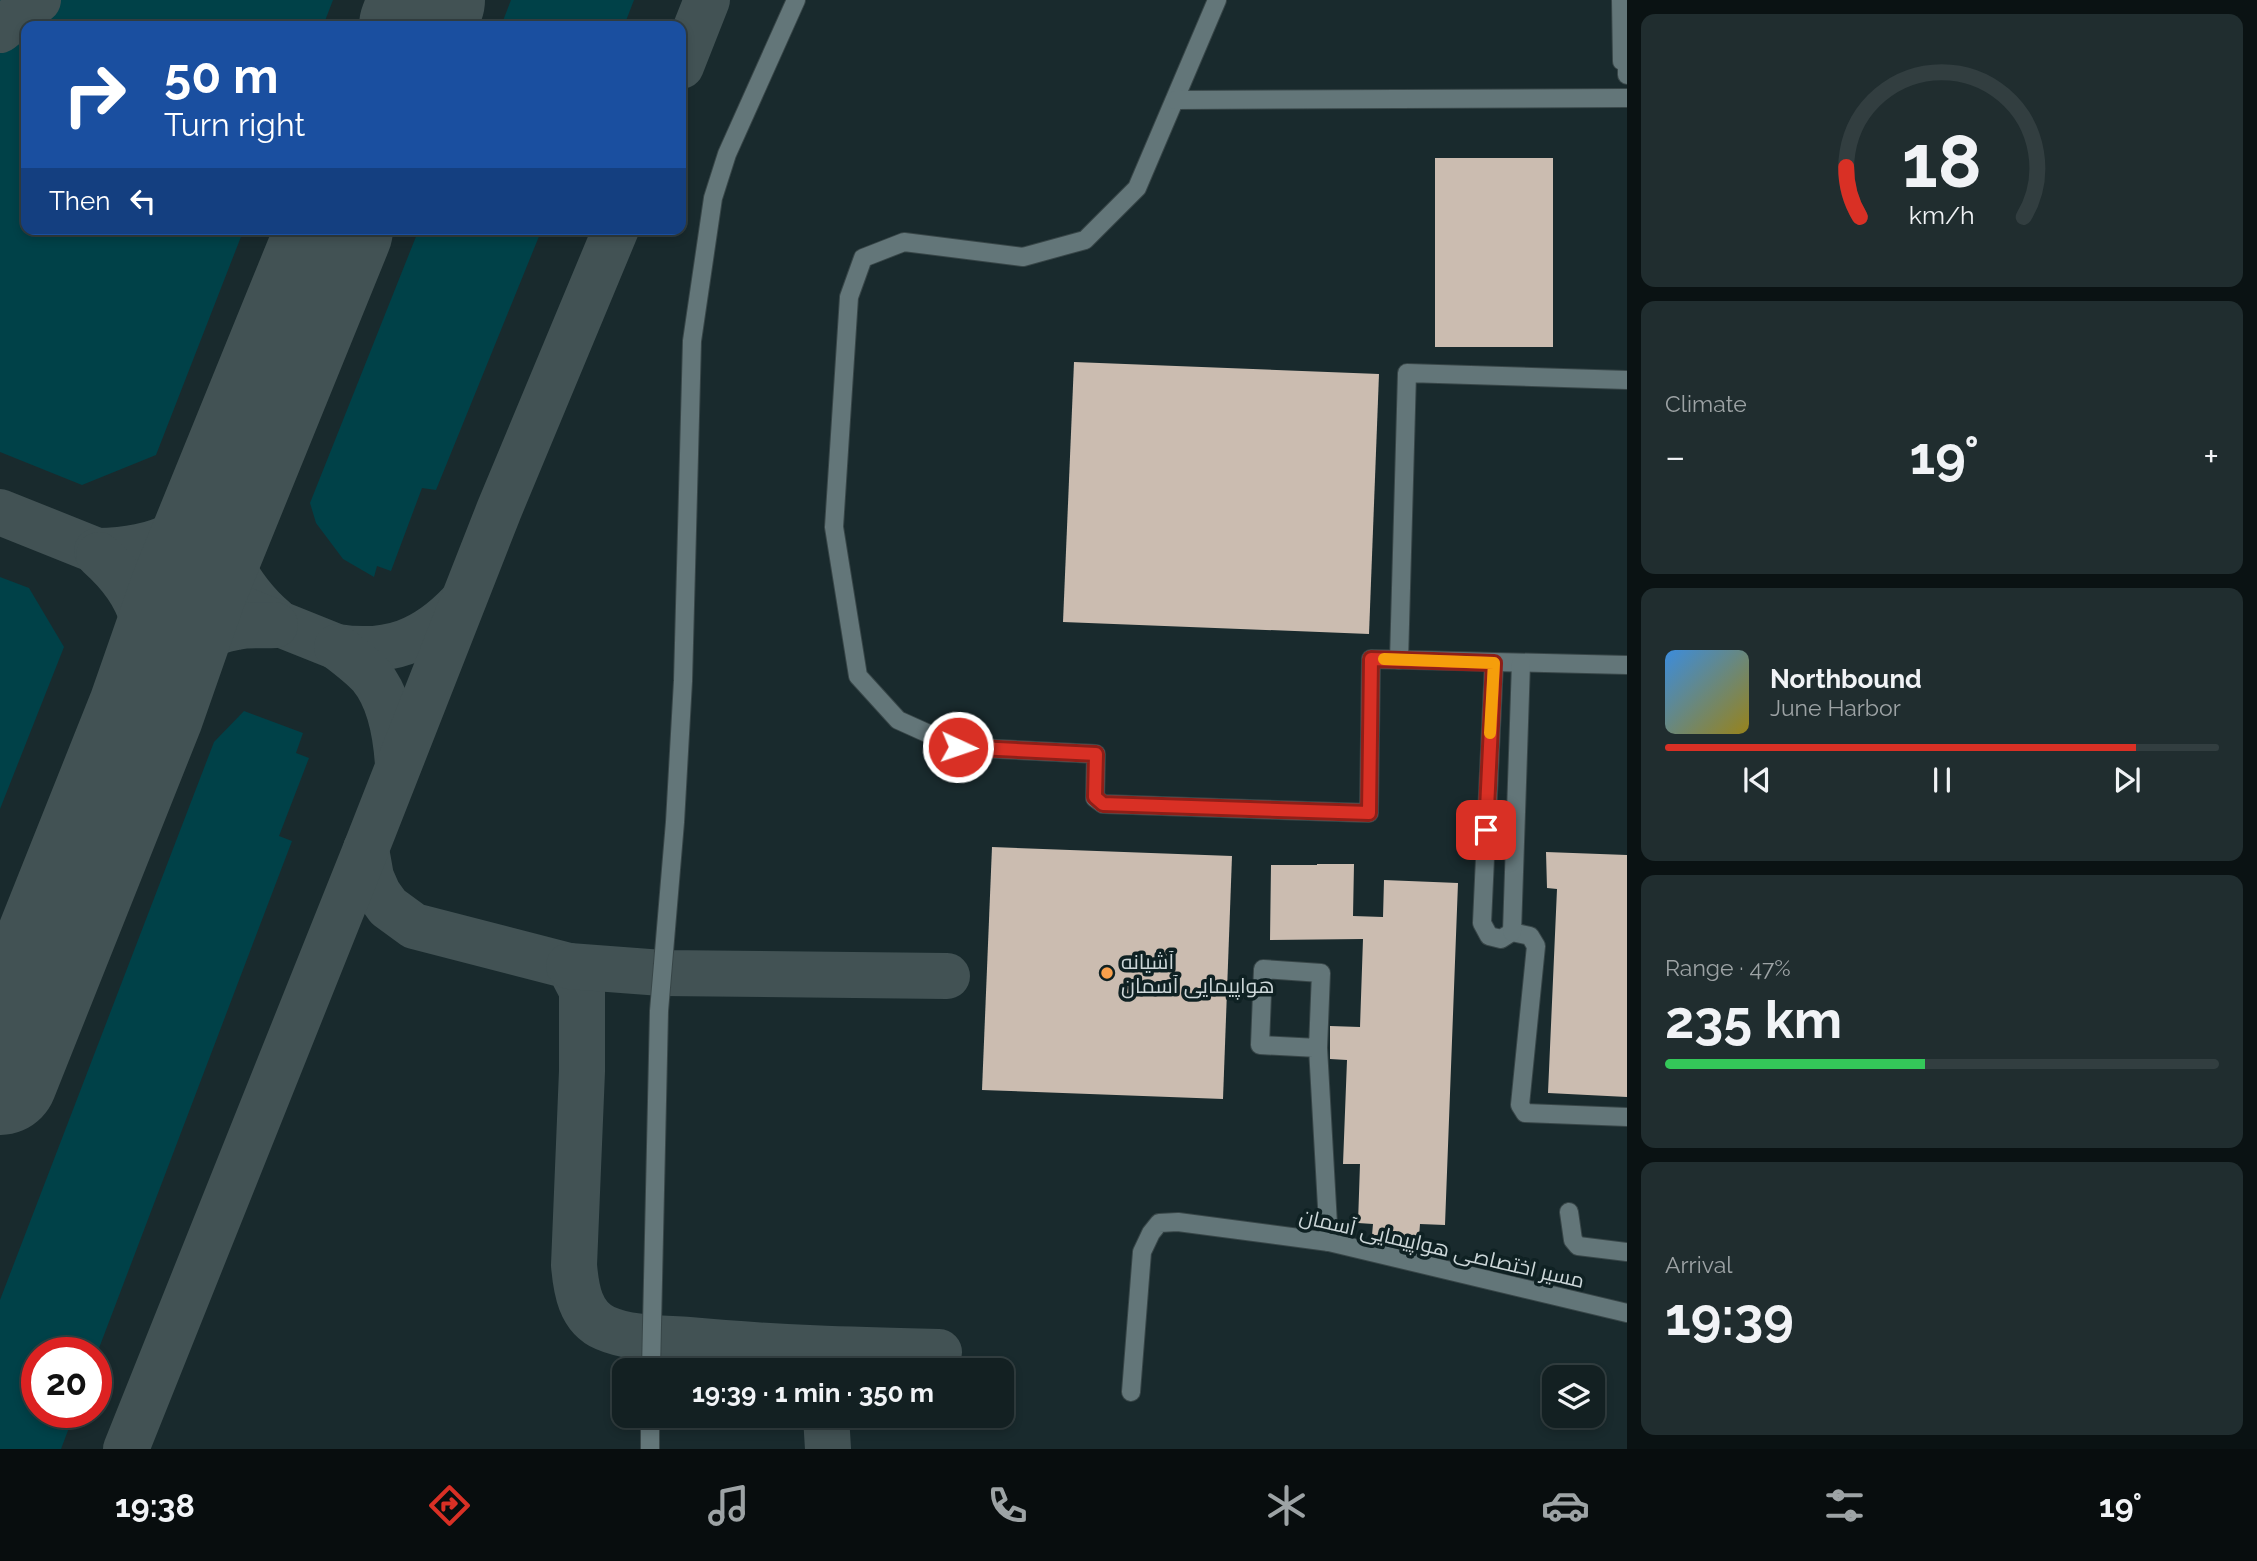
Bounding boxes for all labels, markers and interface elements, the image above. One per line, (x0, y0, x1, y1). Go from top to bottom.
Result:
text: 50 m (164, 47, 279, 104)
icon: right (49, 49, 140, 140)
text: Turn right (164, 106, 305, 143)
text: 18 (1902, 119, 1982, 204)
icon: left (124, 182, 162, 220)
text: Then (49, 186, 110, 216)
text: km/h (1909, 199, 1975, 229)
text: Climate (1665, 390, 1747, 417)
text: 19° (1910, 425, 1979, 486)
text: − (1665, 434, 1685, 479)
text: + (2203, 434, 2219, 479)
text: Northbound (1770, 664, 1922, 694)
text: June Harbor (1770, 694, 1901, 721)
position arrow (921, 710, 995, 784)
icon: previous (1738, 761, 1776, 799)
icon: pause (1923, 761, 1961, 799)
icon: next (2108, 761, 2146, 799)
pin (1456, 800, 1516, 860)
icon: arrive (1467, 811, 1505, 849)
place label: آشیانه هواپیمایی آسمان (1121, 949, 1275, 1000)
text: Range · 47% (1665, 954, 1791, 981)
marker: آشیانه هواپیمایی آسمان (1099, 965, 1115, 981)
text: 235 km (1665, 989, 1842, 1050)
street label: مسیر اختصاصی هواپیمایی آسمان (1297, 1203, 1587, 1295)
text: Arrival (1665, 1251, 1732, 1278)
text: 19:39 (1665, 1286, 1794, 1347)
speed limit sign: 20 (21, 1337, 112, 1428)
map controls (1542, 1365, 1605, 1428)
button: layers (1542, 1365, 1605, 1428)
text: 19:39 · 1 min · 350 m (692, 1378, 934, 1408)
icon: directions (425, 1481, 474, 1530)
icon: music (704, 1481, 753, 1530)
icon: phone (983, 1481, 1032, 1530)
icon: climate (1262, 1481, 1311, 1530)
icon: car (1541, 1481, 1590, 1530)
icon: filters (1820, 1481, 1869, 1530)
text: 19:38 (115, 1487, 195, 1524)
text: 19° (2099, 1487, 2142, 1524)

